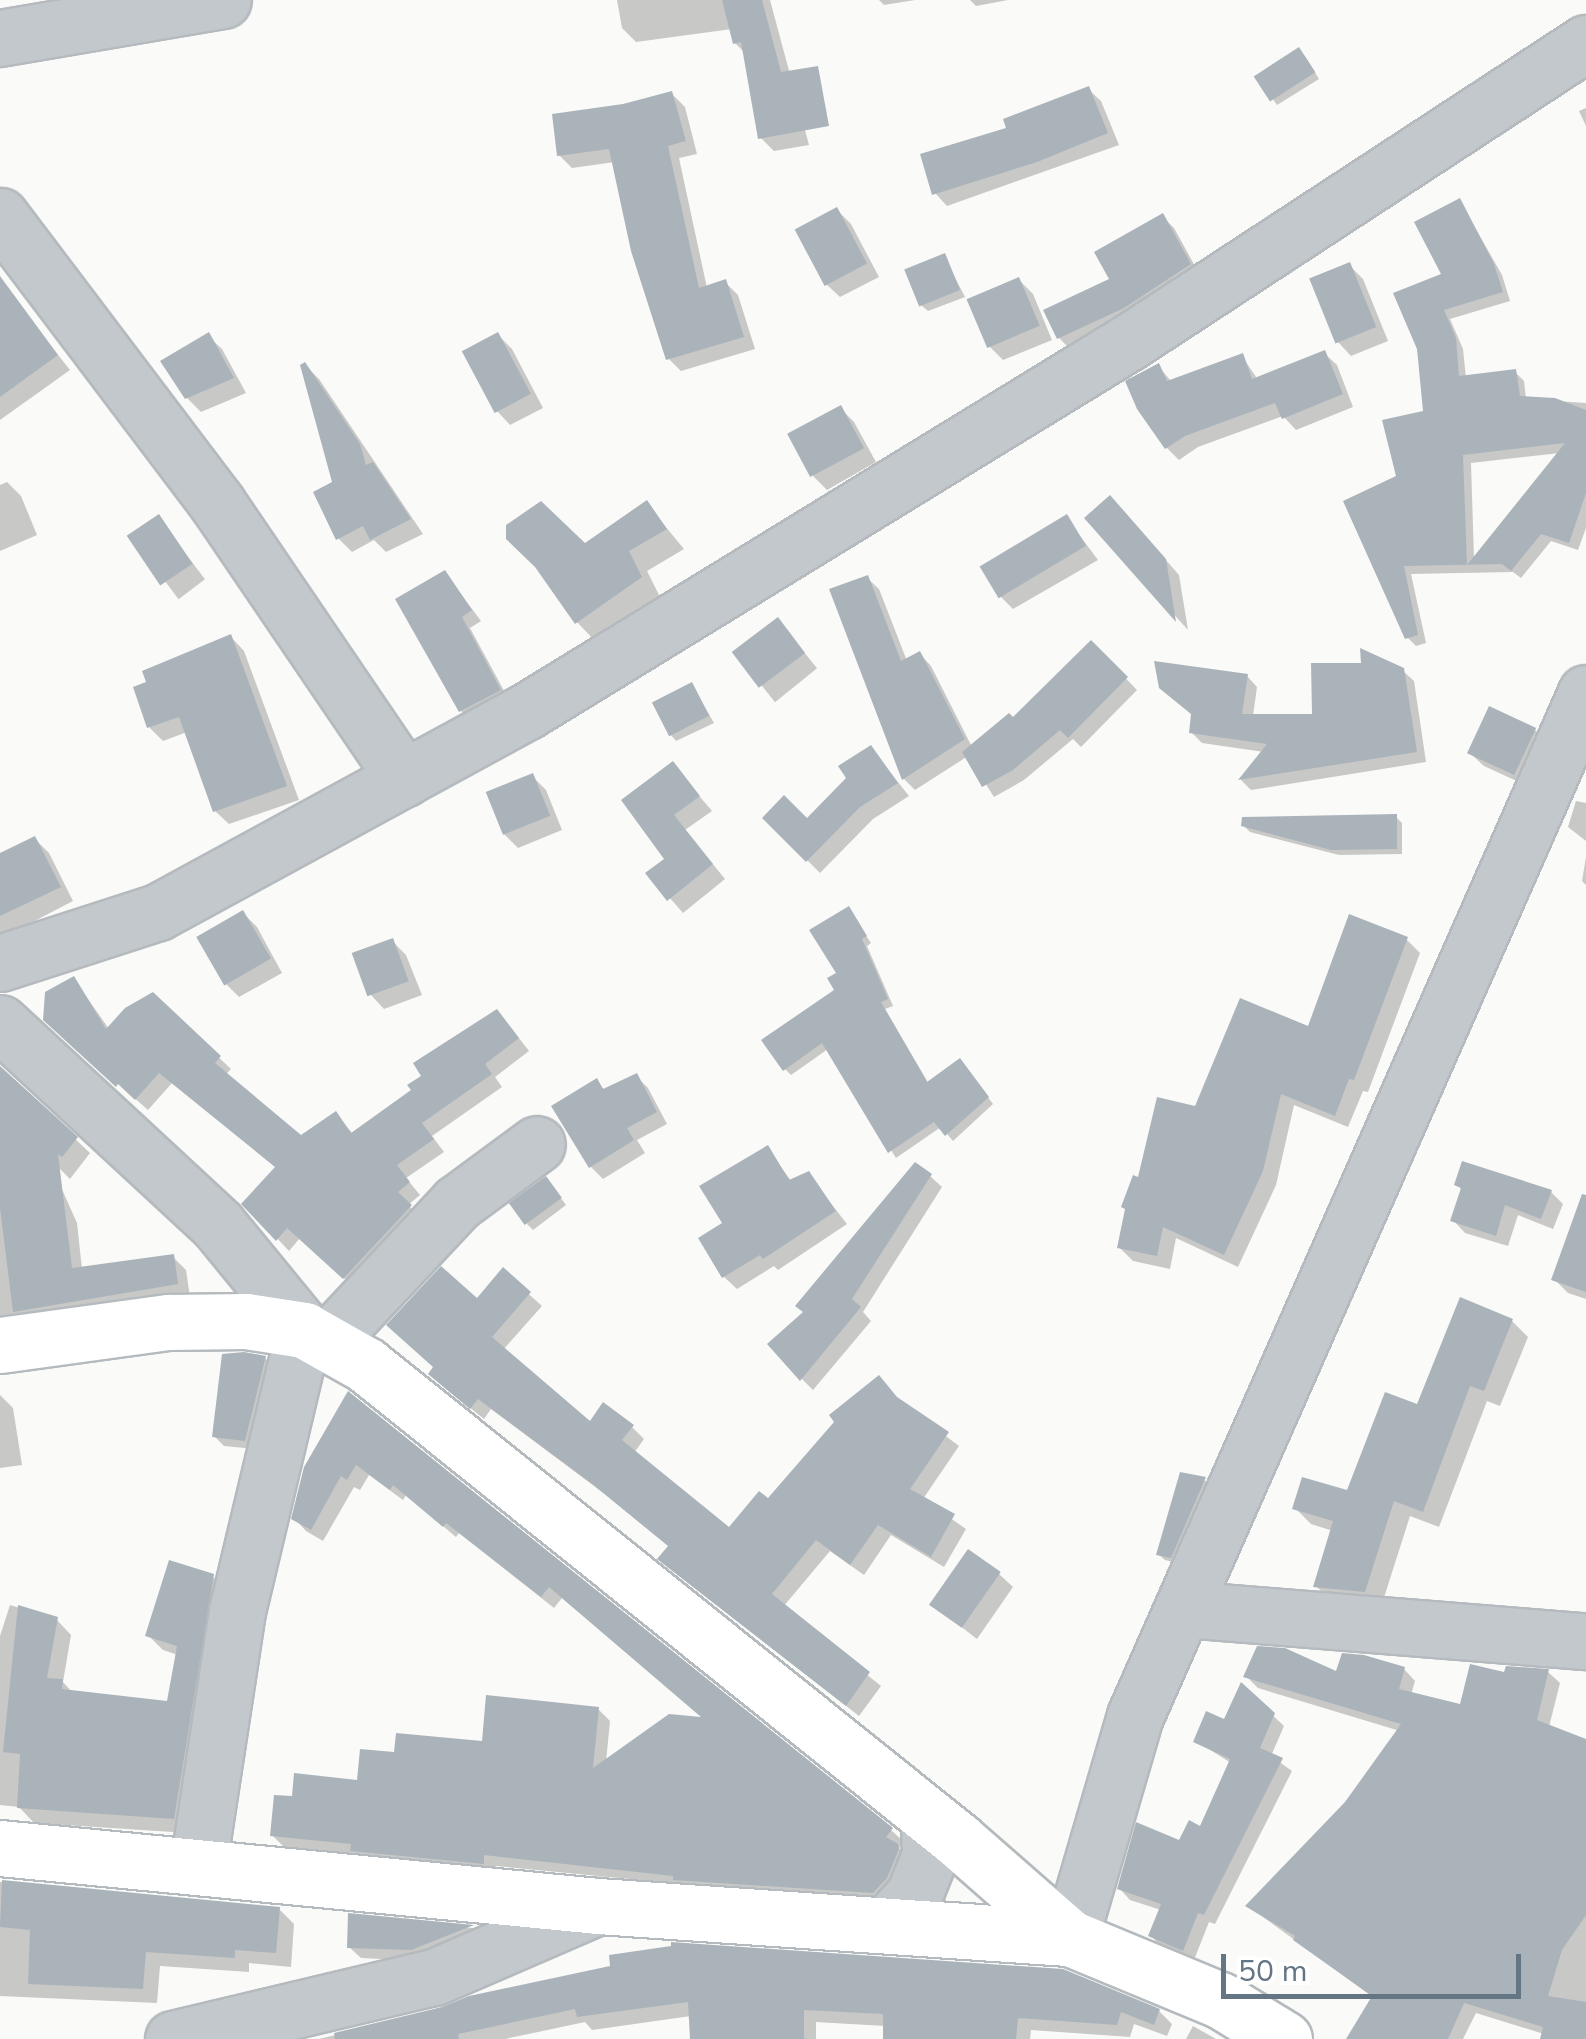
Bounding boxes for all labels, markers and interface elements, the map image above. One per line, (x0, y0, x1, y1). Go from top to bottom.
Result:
scale bar (1226, 1934, 1526, 1996)
text: 50 m (1238, 1951, 1307, 1992)

